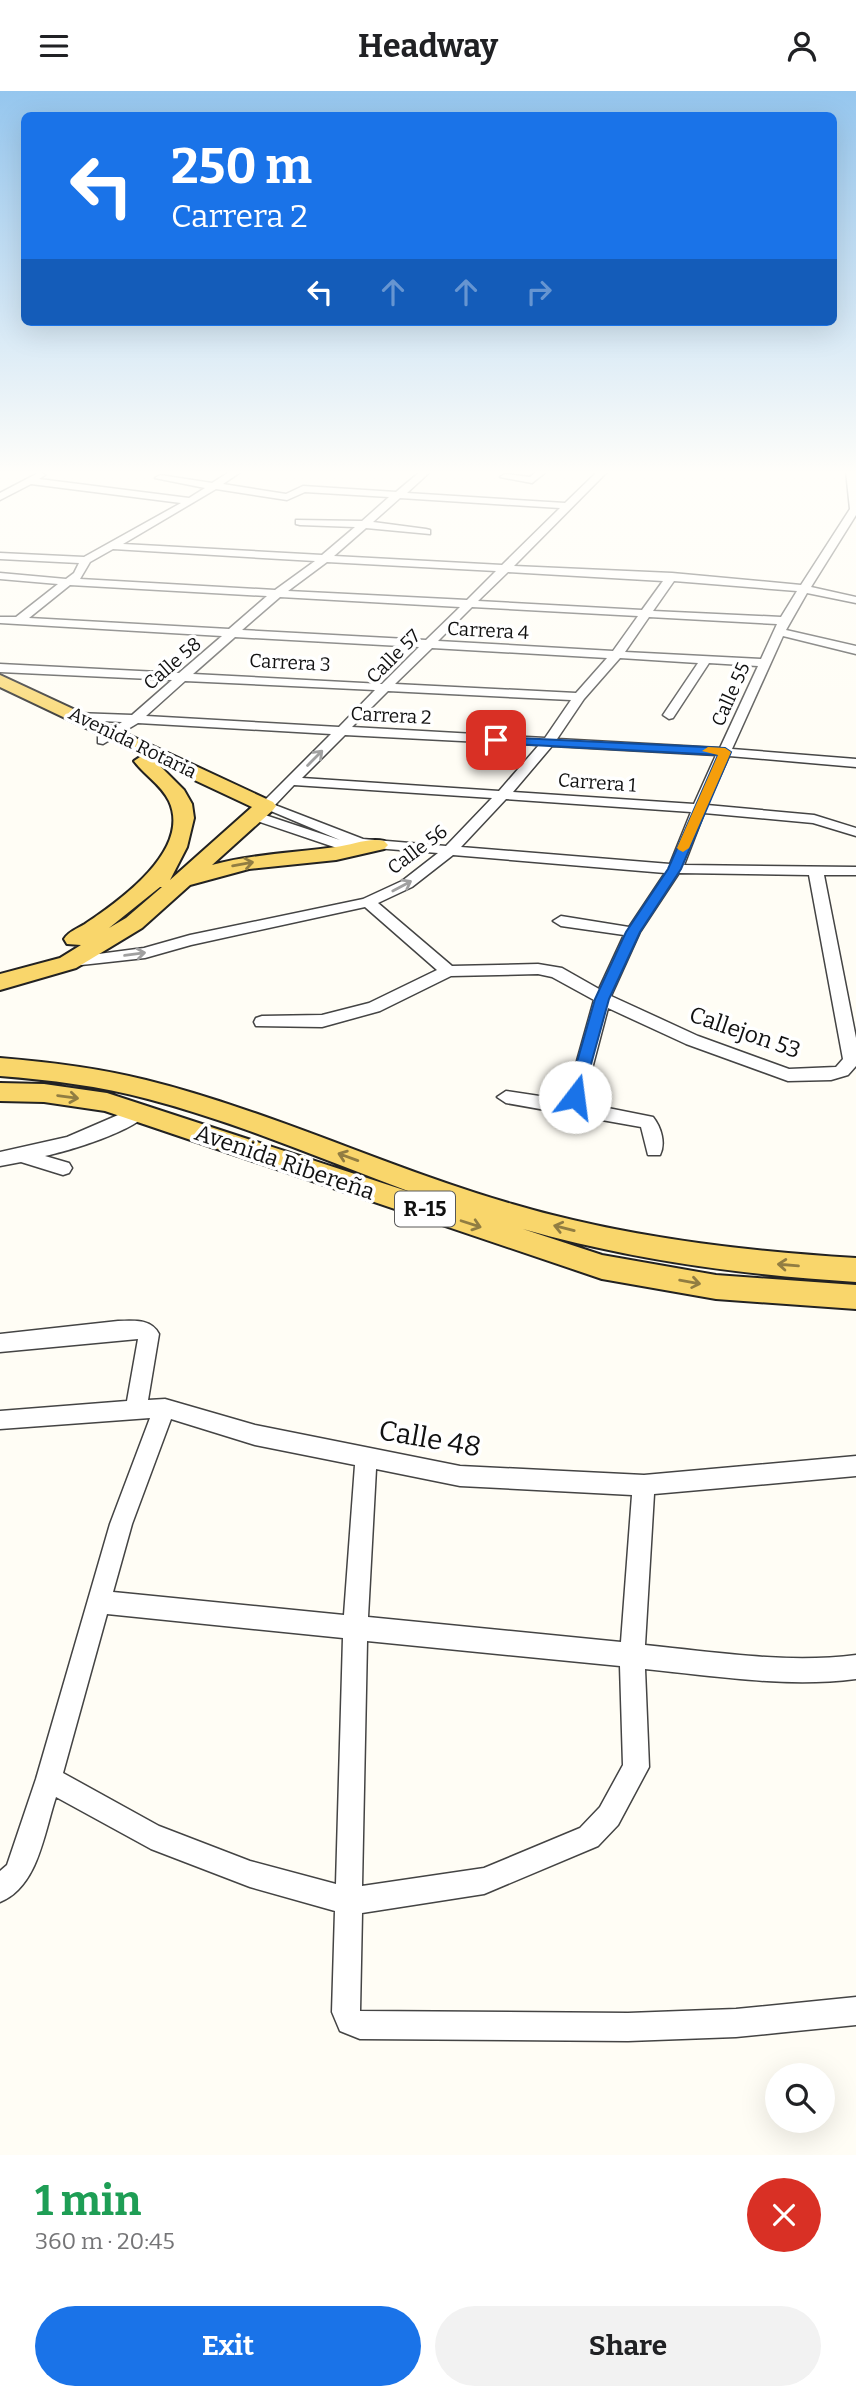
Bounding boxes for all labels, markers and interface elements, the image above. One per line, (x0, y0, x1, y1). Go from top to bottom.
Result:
icon: menu (35, 27, 73, 65)
text: Headway (358, 27, 498, 65)
icon: person (783, 27, 821, 65)
text: 250 m (171, 137, 312, 196)
icon: left (56, 140, 147, 231)
text: Carrera 2 (171, 197, 308, 235)
icon: left (301, 273, 339, 311)
icon: ahead (374, 273, 412, 311)
icon: ahead (447, 273, 485, 311)
icon: right (520, 273, 558, 311)
street label: Carrera 4 (447, 617, 529, 644)
street label: Calle 57 (362, 624, 425, 688)
street label: Calle 58 (139, 632, 206, 695)
street label: Carrera 3 (249, 649, 331, 676)
street label: Calle 55 (706, 659, 755, 730)
street label: Avenida Rotaria (65, 702, 201, 784)
street label: Carrera 2 (350, 702, 432, 729)
pin (466, 710, 526, 770)
icon: arrive (477, 721, 515, 759)
one-way arrow (306, 749, 323, 766)
street label: Carrera 1 (557, 768, 637, 797)
street label: Calle 56 (383, 820, 452, 879)
one-way arrow (231, 857, 254, 870)
one-way arrow (392, 878, 412, 892)
one-way arrow (124, 947, 146, 960)
street label: Callejon 53 (686, 1000, 804, 1064)
position arrow (538, 1060, 612, 1134)
one-way arrow (56, 1090, 79, 1103)
street label: Avenida Ribereña (191, 1118, 379, 1206)
one-way arrow (338, 1150, 360, 1162)
road number: R-15 (395, 1191, 455, 1227)
one-way arrow (460, 1219, 482, 1232)
one-way arrow (553, 1221, 576, 1234)
one-way arrow (777, 1258, 800, 1271)
one-way arrow (678, 1276, 701, 1289)
street label: Calle 48 (376, 1413, 484, 1464)
map controls (765, 2063, 835, 2133)
button: search (765, 2063, 835, 2133)
text: 1 min (35, 2176, 141, 2226)
button: close (747, 2178, 821, 2252)
text: 360 m · 20:45 (35, 2227, 175, 2255)
button: Exit (35, 2306, 421, 2386)
button: Share (435, 2306, 821, 2386)

